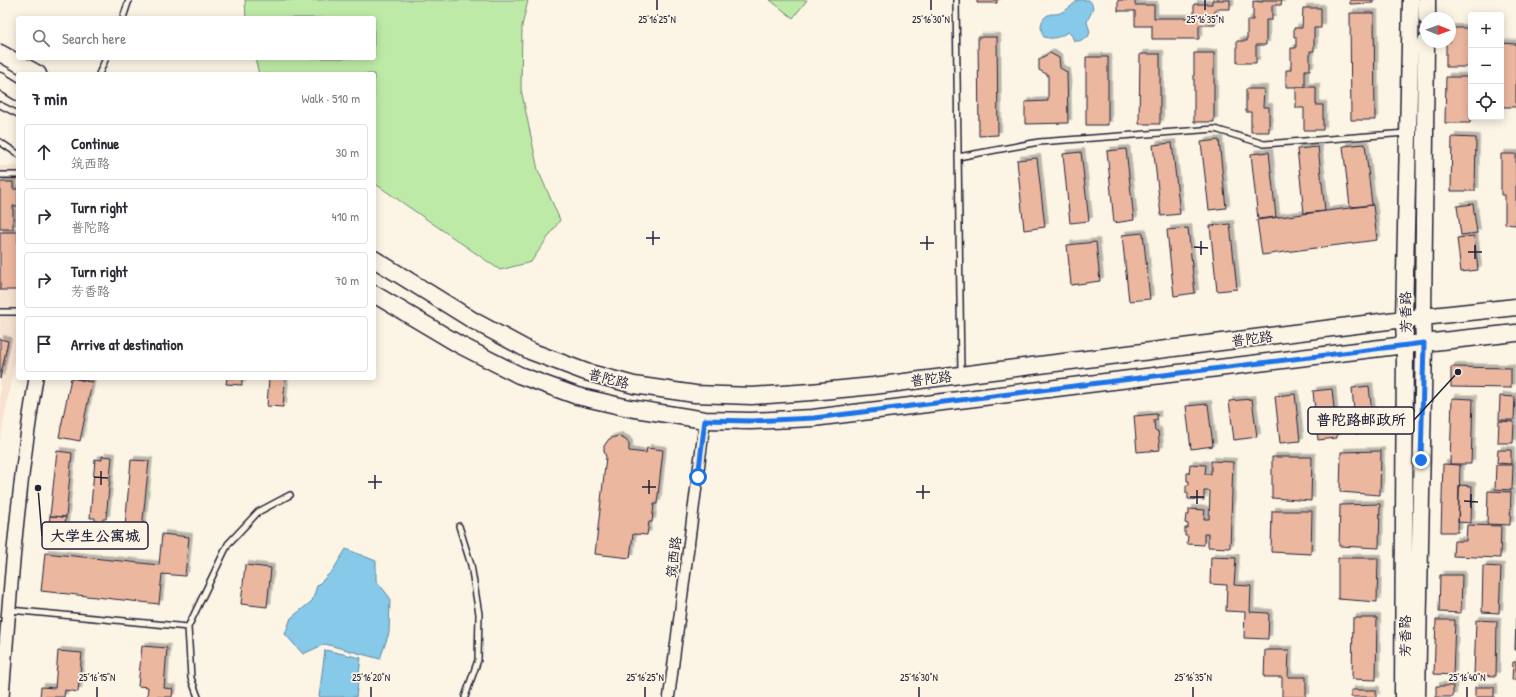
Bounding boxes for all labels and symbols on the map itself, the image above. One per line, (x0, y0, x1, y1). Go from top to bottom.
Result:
north arrow (1420, 12, 1456, 48)
text: 25°16'25"N (638, 13, 676, 26)
text: 25°16'30"N (912, 13, 950, 26)
text: 25°16'35"N (1186, 13, 1224, 26)
street label: 芳香路 (1395, 291, 1415, 333)
street label: 普陀路 (1230, 326, 1274, 350)
street label: 普陀路 (586, 363, 632, 393)
street label: 普陀路 (909, 366, 953, 390)
callout: 普陀路邮政所 (1308, 407, 1414, 434)
text: 普陀路邮政所 (1316, 409, 1406, 430)
route end (1412, 451, 1430, 469)
route start (689, 468, 707, 486)
callout: 大学生公寓城 (42, 522, 148, 549)
text: 大学生公寓城 (50, 525, 140, 546)
street label: 筑西路 (661, 535, 685, 579)
street label: 芳香路 (1395, 615, 1414, 657)
text: 25°16'15"N (79, 671, 115, 684)
text: 25°16'20"N (352, 671, 390, 684)
text: 25°16'25"N (626, 671, 664, 684)
text: 25°16'30"N (900, 671, 938, 684)
text: 25°16'35"N (1174, 671, 1212, 684)
text: 25°16'40"N (1448, 671, 1486, 684)

